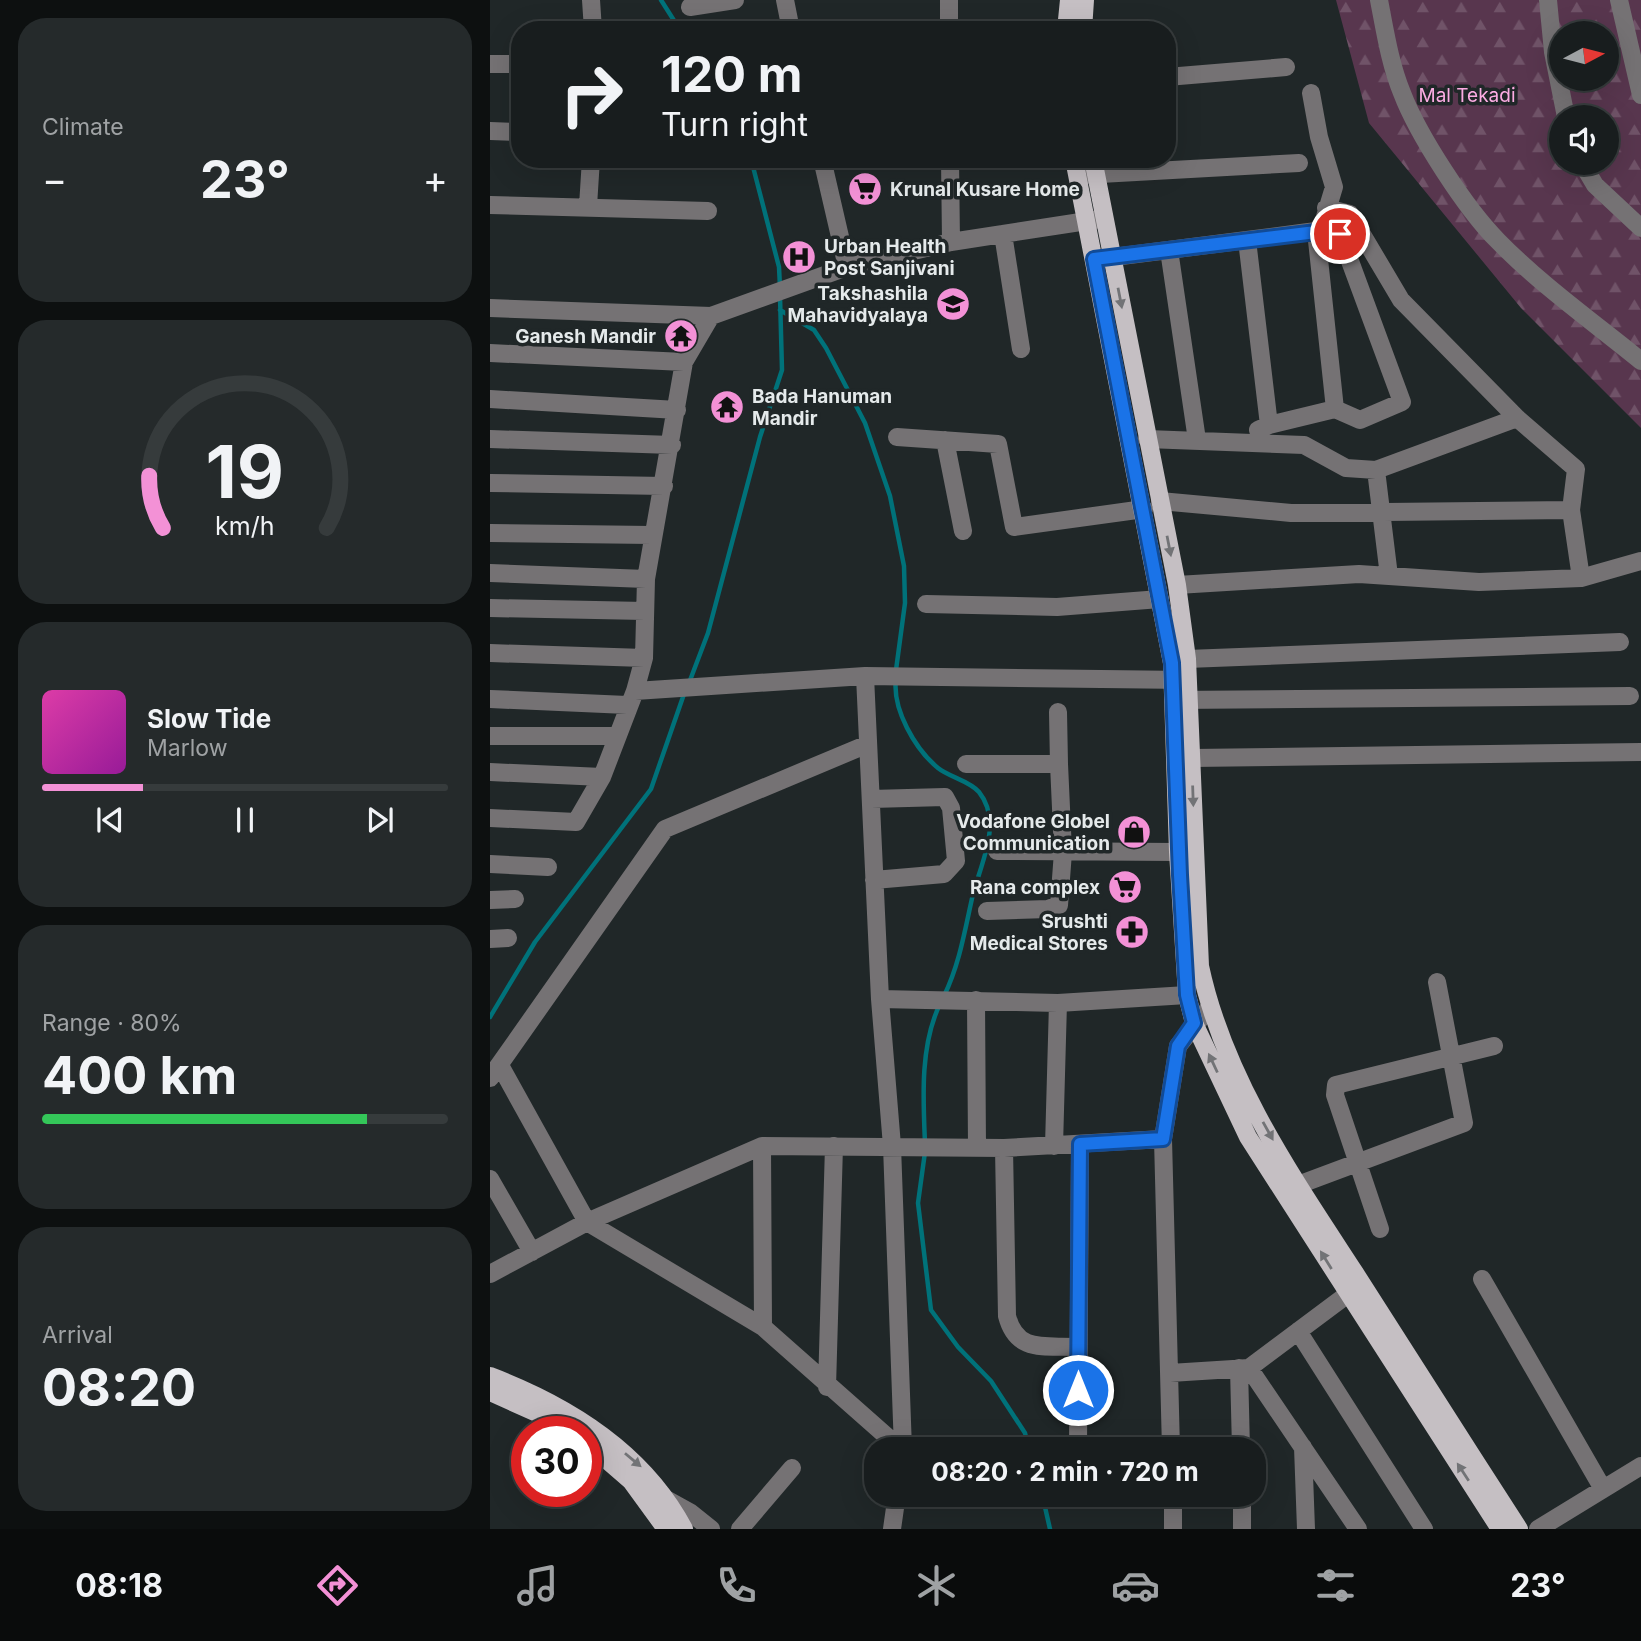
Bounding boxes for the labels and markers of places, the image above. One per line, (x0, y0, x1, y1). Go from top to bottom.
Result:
supermarket icon: Krunal Kusare Home (846, 170, 884, 208)
place label: Krunal Kusare Home (890, 178, 1080, 201)
pin (1310, 204, 1370, 264)
place label: Urban Health Post Sanjivani (824, 235, 955, 280)
hospital icon: Urban Health Post Sanjivani (780, 238, 818, 276)
place label: Takshashila Mahavidyalaya (788, 282, 928, 327)
school or university icon: Takshashila Mahavidyalaya (934, 285, 972, 323)
temple icon: Ganesh Mandir (662, 317, 700, 355)
place label: Ganesh Mandir (515, 325, 656, 348)
place label: Bada Hanuman Mandir (752, 385, 892, 430)
temple icon: Bada Hanuman Mandir (708, 388, 746, 426)
place label: Vodafone Globel Communication (956, 810, 1110, 855)
shop icon: Vodafone Globel Communication (1115, 813, 1153, 851)
supermarket icon: Rana complex (1106, 868, 1144, 906)
place label: Rana complex (970, 876, 1100, 899)
place label: Srushti Medical Stores (970, 910, 1108, 955)
pharmacy icon: Srushti Medical Stores (1113, 913, 1151, 951)

